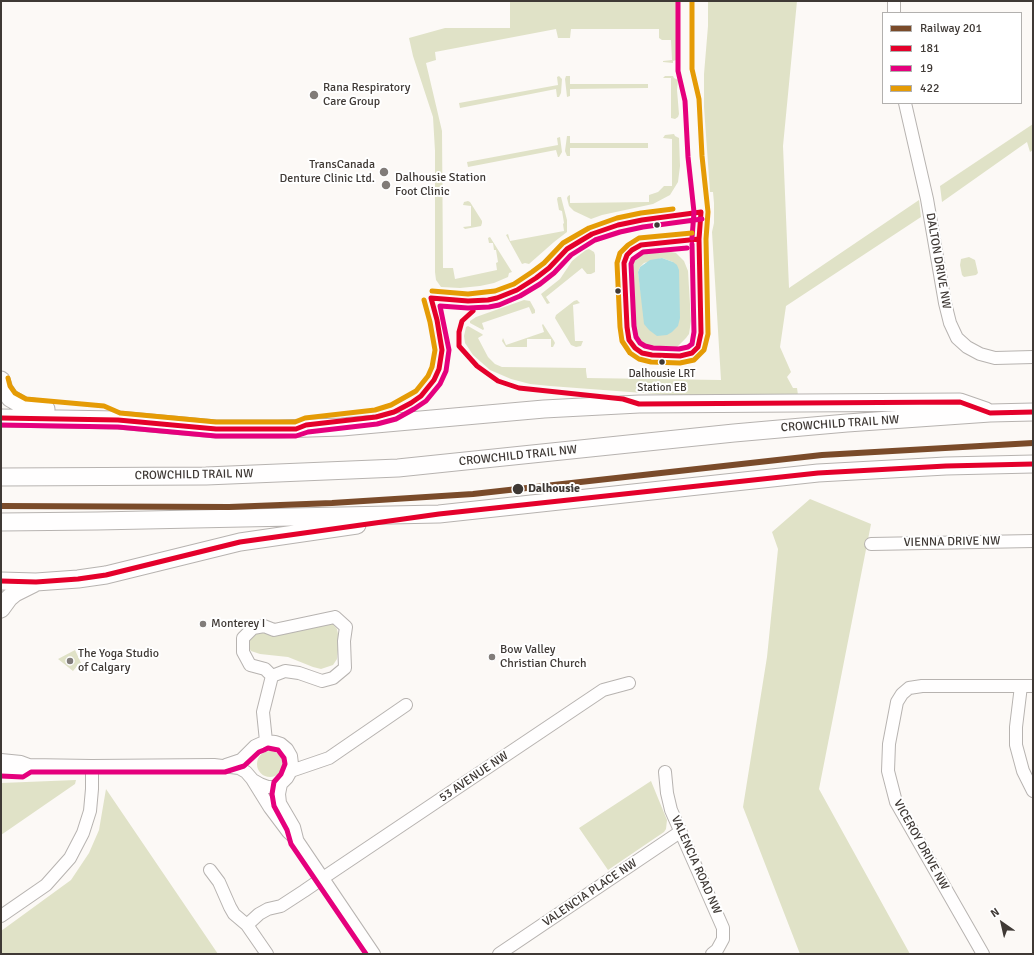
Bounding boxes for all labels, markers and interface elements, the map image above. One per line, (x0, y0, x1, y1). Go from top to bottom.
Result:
legend (882, 12, 1022, 104)
text: Railway 201 (920, 21, 982, 36)
text: 181 (920, 41, 939, 56)
text: 19 (920, 61, 933, 76)
place label: Rana Respiratory Care Group (323, 81, 410, 109)
text: 422 (920, 81, 939, 96)
marker: Rana Respiratory Care Group (308, 89, 320, 101)
place label: TransCanada Denture Clinic Ltd. (280, 158, 375, 186)
marker: TransCanada Denture Clinic Ltd. (378, 166, 390, 178)
place label: Dalhousie Station Foot Clinic (395, 171, 486, 199)
marker: Dalhousie Station Foot Clinic (380, 179, 392, 191)
street label: DALTON DRIVE NW (922, 212, 954, 310)
unlabelled marker (652, 220, 662, 230)
unlabelled marker (613, 286, 623, 296)
marker: Dalhousie LRT Station EB (657, 357, 667, 367)
place label: Dalhousie LRT Station EB (629, 367, 695, 393)
street label: CROWCHILD TRAIL NW (780, 413, 900, 435)
street label: CROWCHILD TRAIL NW (458, 443, 578, 469)
street label: CROWCHILD TRAIL NW (135, 467, 253, 483)
marker: Dalhousie (511, 482, 525, 496)
place label: Dalhousie (528, 482, 580, 496)
street label: VIENNA DRIVE NW (904, 534, 1000, 550)
place label: Monterey I (211, 617, 265, 631)
marker: Monterey I (198, 619, 208, 629)
place label: Bow Valley Christian Church (500, 643, 586, 671)
place label: The Yoga Studio of Calgary (78, 647, 159, 675)
marker: Bow Valley Christian Church (487, 652, 497, 662)
marker: The Yoga Studio of Calgary (65, 656, 75, 666)
street label: 53 AVENUE NW (437, 749, 511, 805)
street label: VICEROY DRIVE NW (890, 797, 952, 893)
street label: VALENCIA ROAD NW (668, 814, 724, 916)
street label: VALENCIA PLACE NW (540, 856, 640, 930)
north arrow (982, 903, 1022, 943)
text: N (988, 905, 1002, 920)

